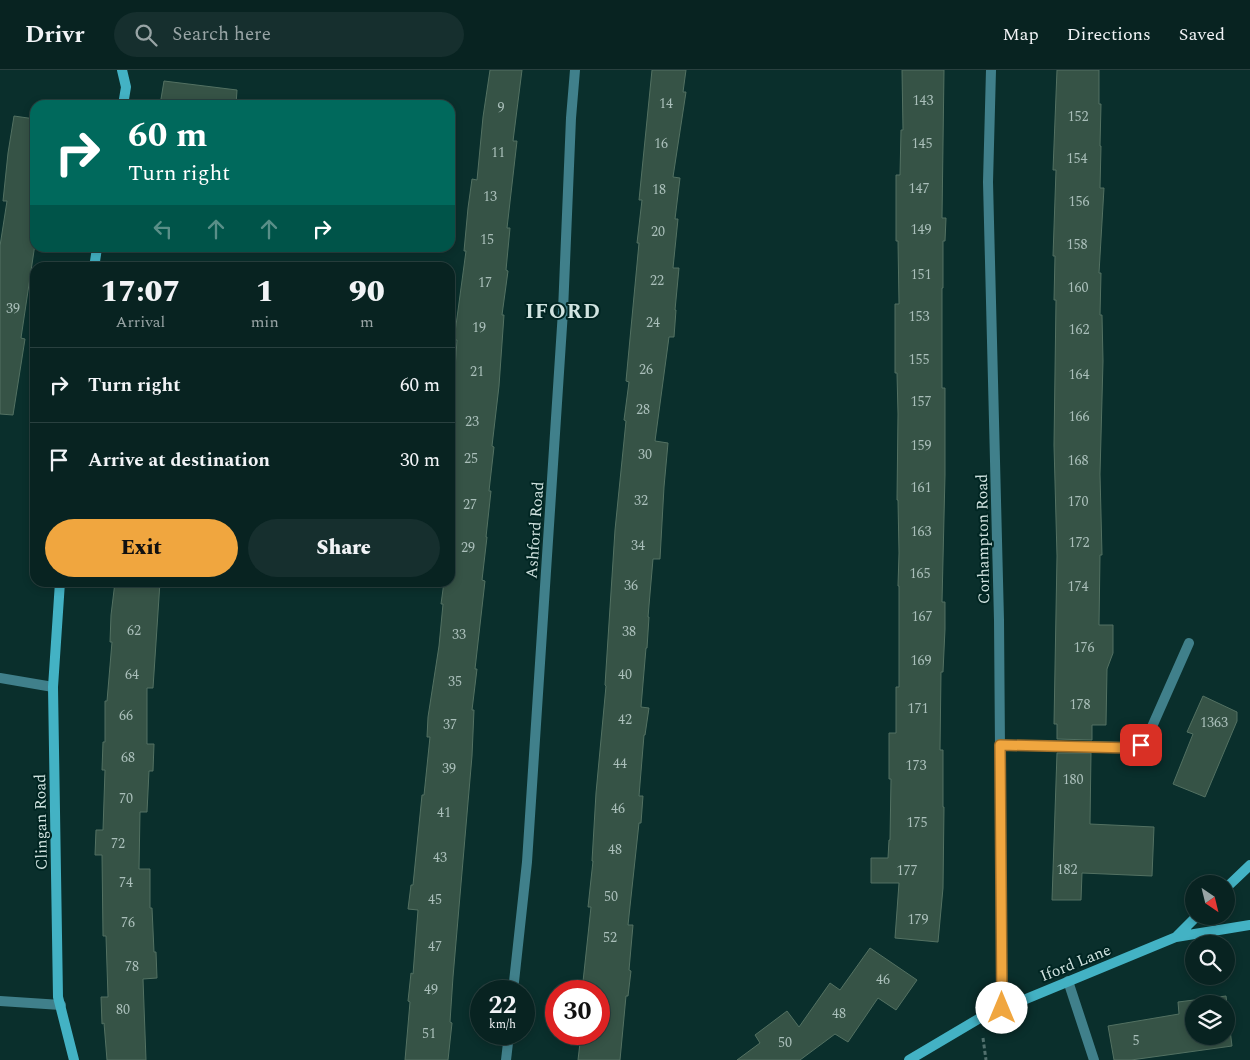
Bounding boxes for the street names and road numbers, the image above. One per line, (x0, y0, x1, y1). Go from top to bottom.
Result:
street label: Corhampton Road (970, 474, 996, 604)
street label: Ashford Road (520, 481, 550, 580)
street label: Clingan Road (28, 774, 54, 870)
street label: Iford Lane (1036, 938, 1114, 988)

